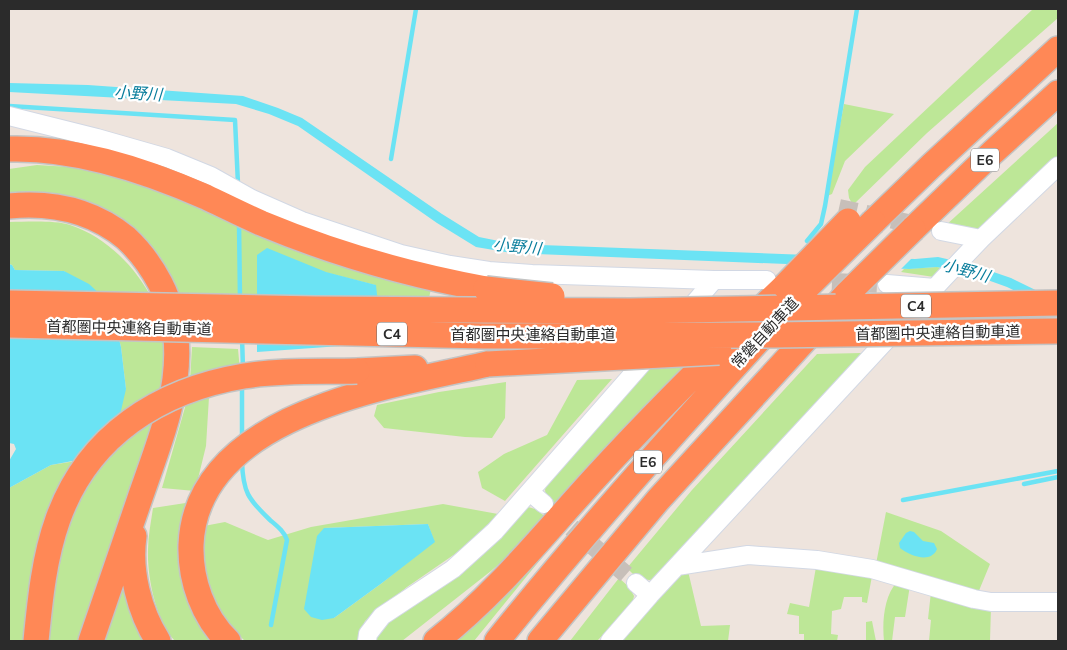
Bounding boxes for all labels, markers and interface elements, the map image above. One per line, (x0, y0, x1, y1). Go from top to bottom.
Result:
water label: 小野川 (113, 82, 165, 106)
road number: E6 (971, 148, 999, 172)
water label: 小野川 (492, 234, 544, 261)
water label: 小野川 (940, 254, 994, 288)
street label: 常磐自動車道 (727, 293, 803, 373)
road number: C4 (901, 294, 931, 318)
street label: 首都圏中央連絡自動車道 (46, 317, 212, 339)
road number: C4 (377, 322, 407, 346)
street label: 首都圏中央連絡自動車道 (855, 322, 1021, 344)
street label: 首都圏中央連絡自動車道 (450, 325, 616, 345)
road number: E6 (634, 451, 662, 474)

